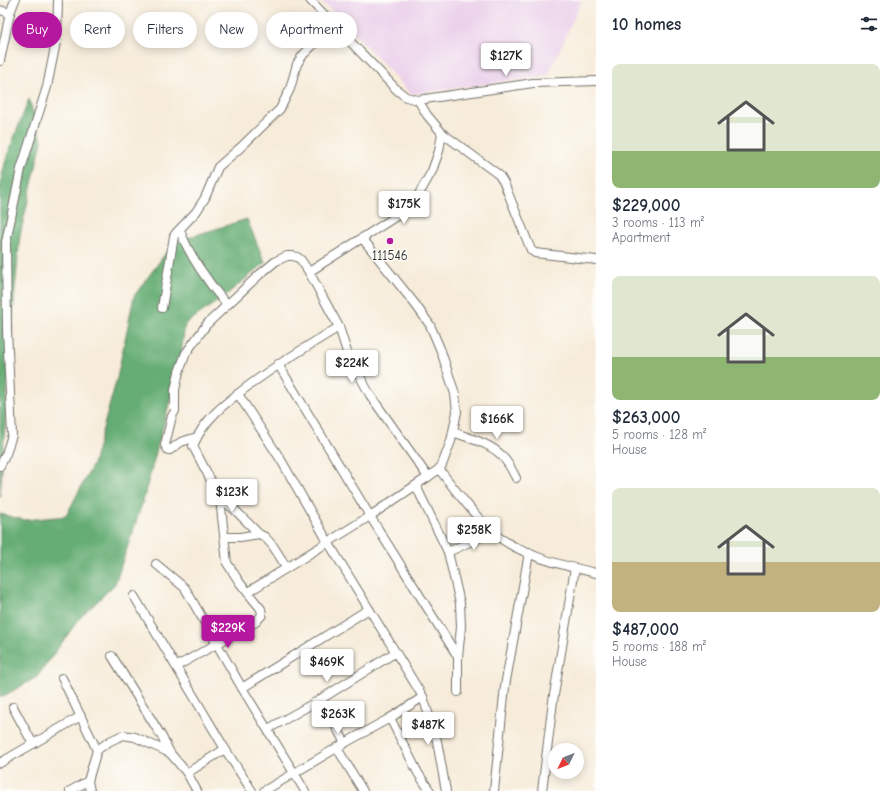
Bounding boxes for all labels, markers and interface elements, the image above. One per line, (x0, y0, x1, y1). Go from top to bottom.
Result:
chip: Buy (12, 12, 62, 48)
chip: Rent (70, 12, 125, 48)
chip: Filters (133, 12, 197, 48)
chip: New (205, 12, 258, 48)
chip: Apartment (266, 12, 357, 48)
icon: filters (858, 13, 880, 35)
text: 10 homes (612, 15, 681, 34)
pin: $127K (478, 43, 534, 77)
text: $127K (490, 48, 522, 63)
icon: home (710, 90, 782, 162)
pin: $175K (376, 191, 432, 225)
text: $175K (387, 196, 421, 211)
text: $229,000 (612, 196, 680, 215)
text: 3 rooms · 113 m² (612, 215, 704, 230)
text: Apartment (612, 230, 670, 245)
marker: 111546 (385, 236, 395, 246)
place label: 111546 (372, 248, 408, 263)
icon: home (710, 302, 782, 374)
pin: $224K (324, 350, 380, 384)
text: $224K (335, 355, 369, 370)
pin: $166K (469, 406, 525, 440)
text: $263,000 (612, 408, 680, 427)
text: $166K (480, 411, 514, 426)
text: 5 rooms · 128 m² (612, 427, 706, 442)
text: House (612, 442, 647, 457)
pin: $123K (204, 479, 260, 513)
text: $123K (215, 484, 249, 499)
icon: home (710, 514, 782, 586)
pin: $258K (446, 517, 502, 551)
text: $258K (456, 522, 492, 537)
pin: $229K (200, 615, 256, 649)
text: $229K (211, 620, 245, 635)
text: $487,000 (612, 620, 679, 639)
text: 5 rooms · 188 m² (612, 639, 706, 654)
pin: $469K (299, 649, 355, 683)
text: $469K (310, 654, 344, 669)
text: House (612, 654, 647, 669)
pin: $263K (310, 701, 366, 735)
text: $263K (321, 706, 355, 721)
pin: $487K (400, 712, 456, 746)
text: $487K (411, 717, 445, 732)
north arrow (548, 743, 584, 779)
map controls (548, 743, 584, 779)

